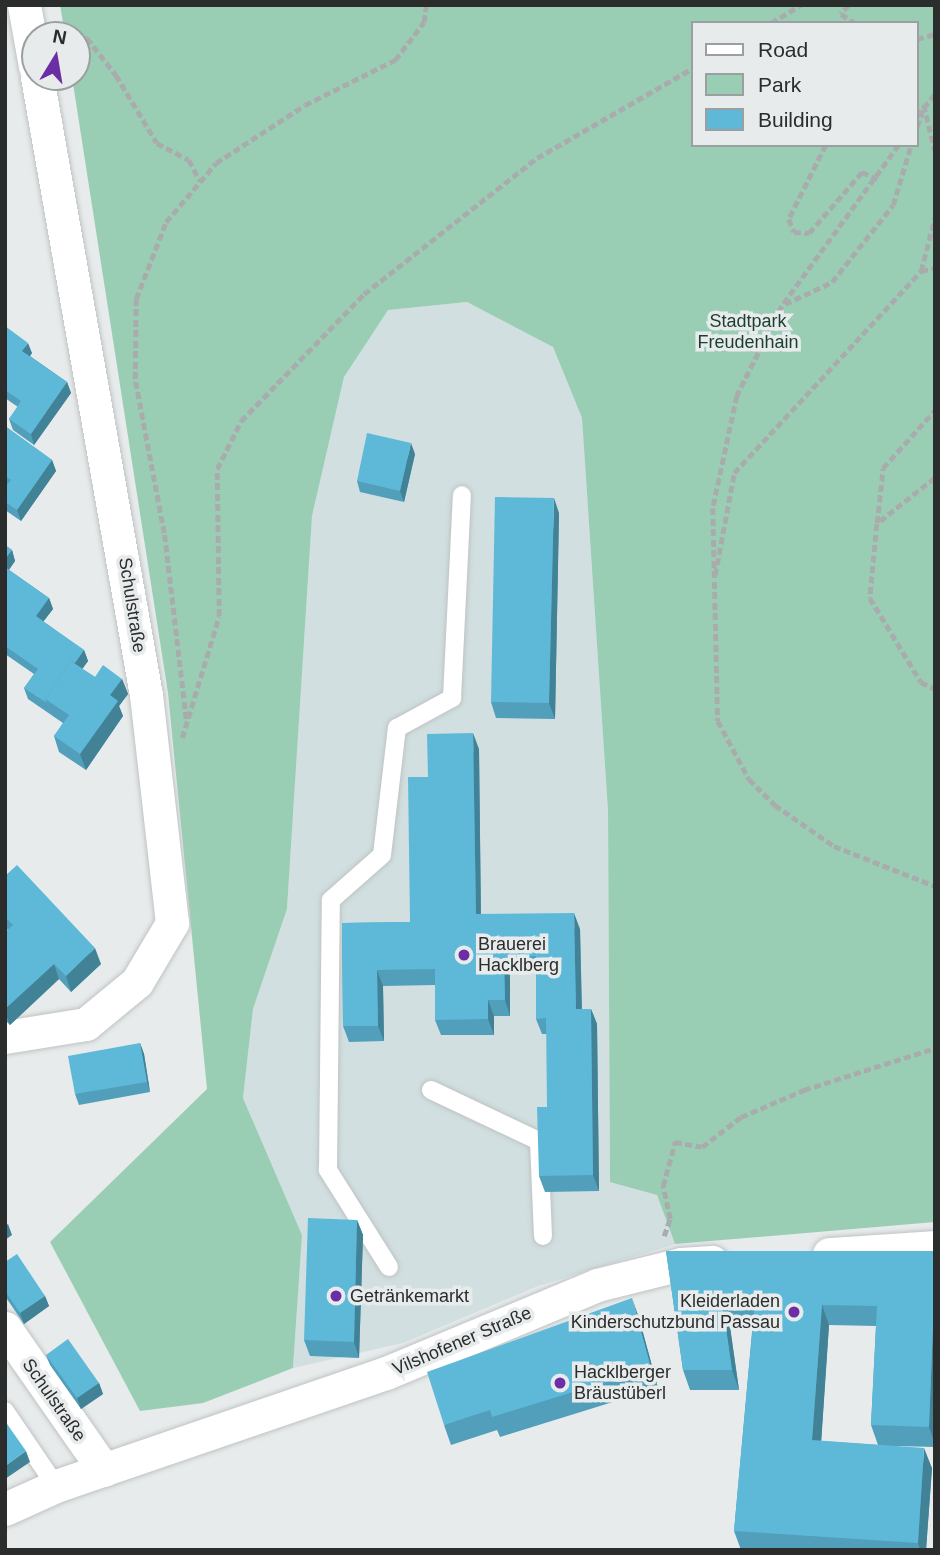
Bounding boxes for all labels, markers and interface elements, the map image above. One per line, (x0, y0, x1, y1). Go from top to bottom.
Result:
north arrow (21, 21, 91, 91)
legend (692, 21, 919, 147)
text: N (51, 25, 68, 48)
text: Road (758, 38, 808, 61)
text: Park (758, 73, 801, 96)
text: Building (758, 108, 833, 131)
park label: Stadtpark Freudenhain (697, 311, 799, 354)
street label: Schulstraße (114, 556, 150, 654)
place label: Brauerei Hacklberg (478, 934, 559, 976)
marker: Brauerei Hacklberg (456, 947, 472, 963)
place label: Getränkemarkt (350, 1285, 469, 1307)
marker: Getränkemarkt (328, 1288, 344, 1304)
place label: Kleiderladen Kinderschutzbund Passau (571, 1291, 780, 1334)
street label: Vilshofener Straße (389, 1302, 535, 1380)
marker: Kleiderladen Kinderschutzbund Passau (786, 1304, 802, 1320)
street label: Schulstraße (18, 1354, 90, 1446)
place label: Hacklberger Bräustüberl (574, 1362, 671, 1404)
marker: Hacklberger Bräustüberl (552, 1375, 568, 1391)

